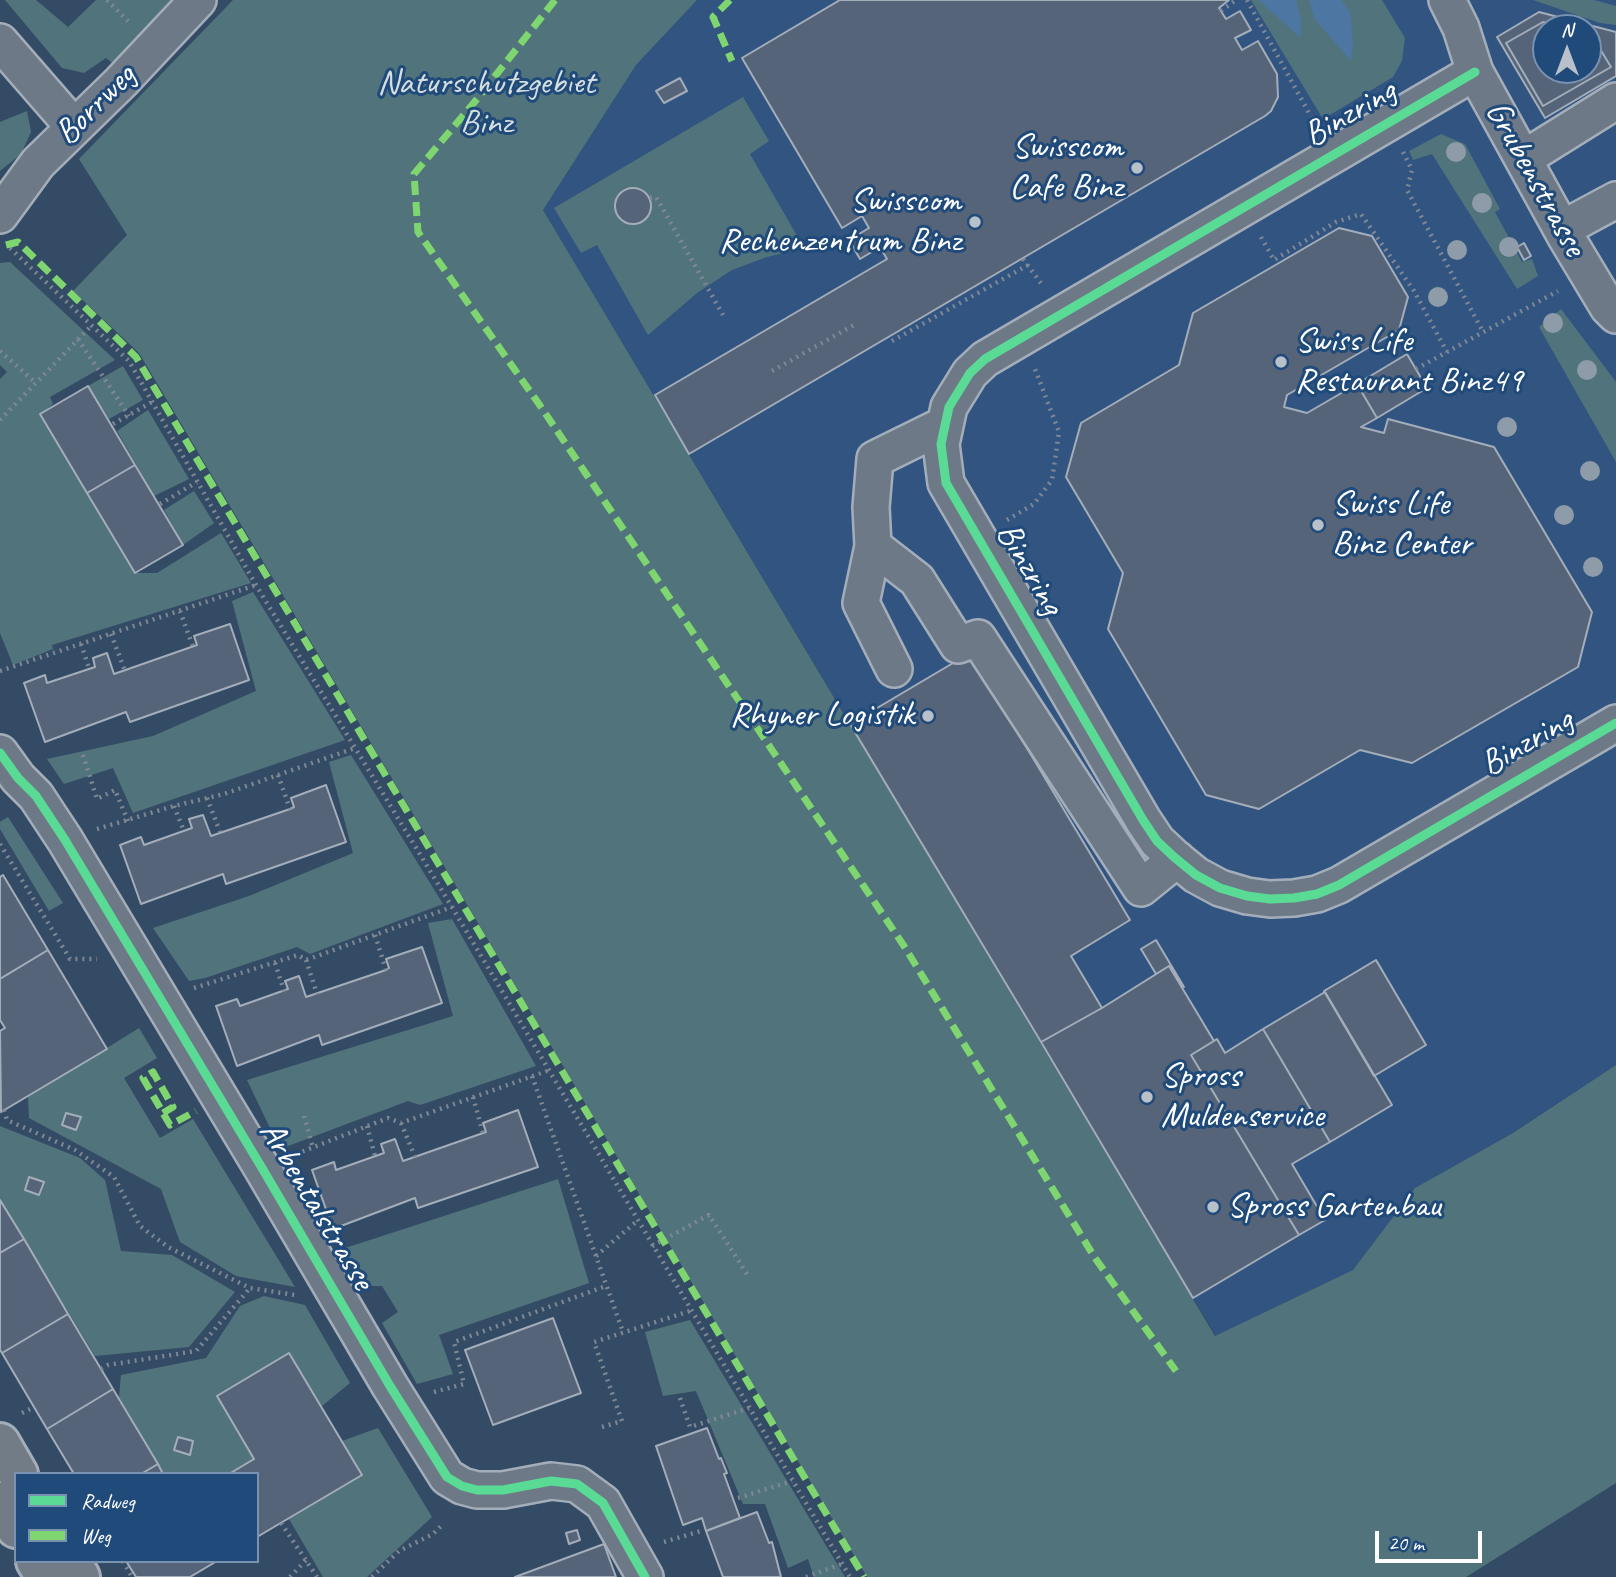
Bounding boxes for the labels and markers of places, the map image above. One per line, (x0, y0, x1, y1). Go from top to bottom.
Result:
place label: Swisscom Cafe Binz (1009, 127, 1123, 209)
marker: Swisscom Cafe Binz (1129, 160, 1145, 176)
place label: Swisscom Rechenzentrum Binz (719, 181, 961, 263)
marker: Swisscom Rechenzentrum Binz (967, 214, 983, 230)
place label: Swiss Life Restaurant Binz49 (1295, 321, 1522, 403)
marker: Swiss Life Restaurant Binz49 (1273, 354, 1289, 370)
place label: Swiss Life Binz Center (1332, 484, 1472, 566)
marker: Swiss Life Binz Center (1310, 517, 1326, 533)
place label: Rhyner Logistik (730, 695, 914, 737)
marker: Rhyner Logistik (920, 708, 936, 724)
place label: Spross Muldenservice (1161, 1056, 1324, 1138)
marker: Spross Muldenservice (1139, 1089, 1155, 1105)
place label: Spross Gartenbau (1227, 1186, 1441, 1228)
marker: Spross Gartenbau (1205, 1199, 1221, 1215)

